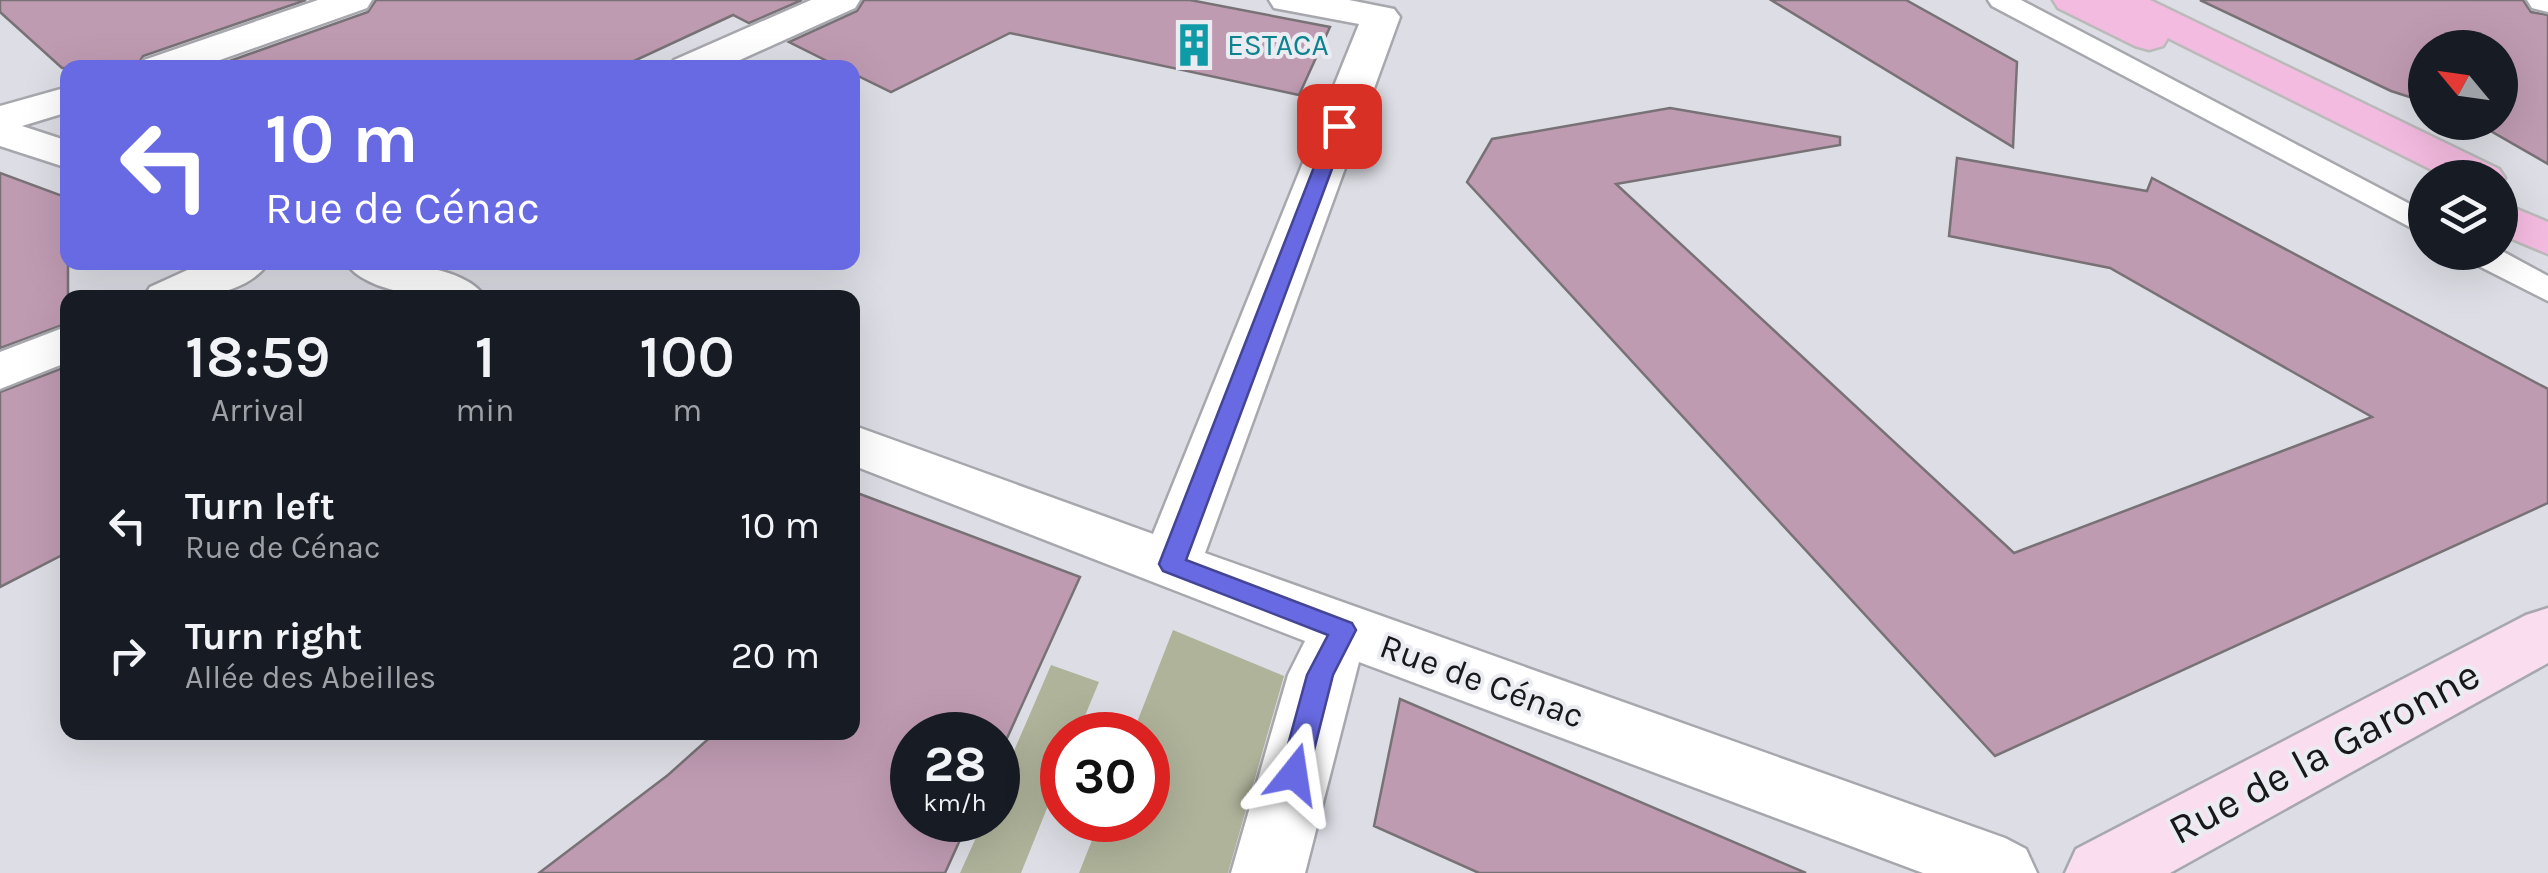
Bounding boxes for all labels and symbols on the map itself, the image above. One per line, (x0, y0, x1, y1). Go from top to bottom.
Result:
building icon: ESTACA (1170, 21, 1218, 69)
place label: ESTACA (1227, 27, 1329, 63)
north arrow (2408, 30, 2518, 140)
pin (1297, 84, 1382, 169)
street label: Rue de Cénac (1375, 625, 1589, 737)
street label: Rue de la Garonne (2160, 649, 2488, 855)
speed limit sign: 30 (1040, 712, 1170, 842)
position arrow (1242, 722, 1346, 826)

